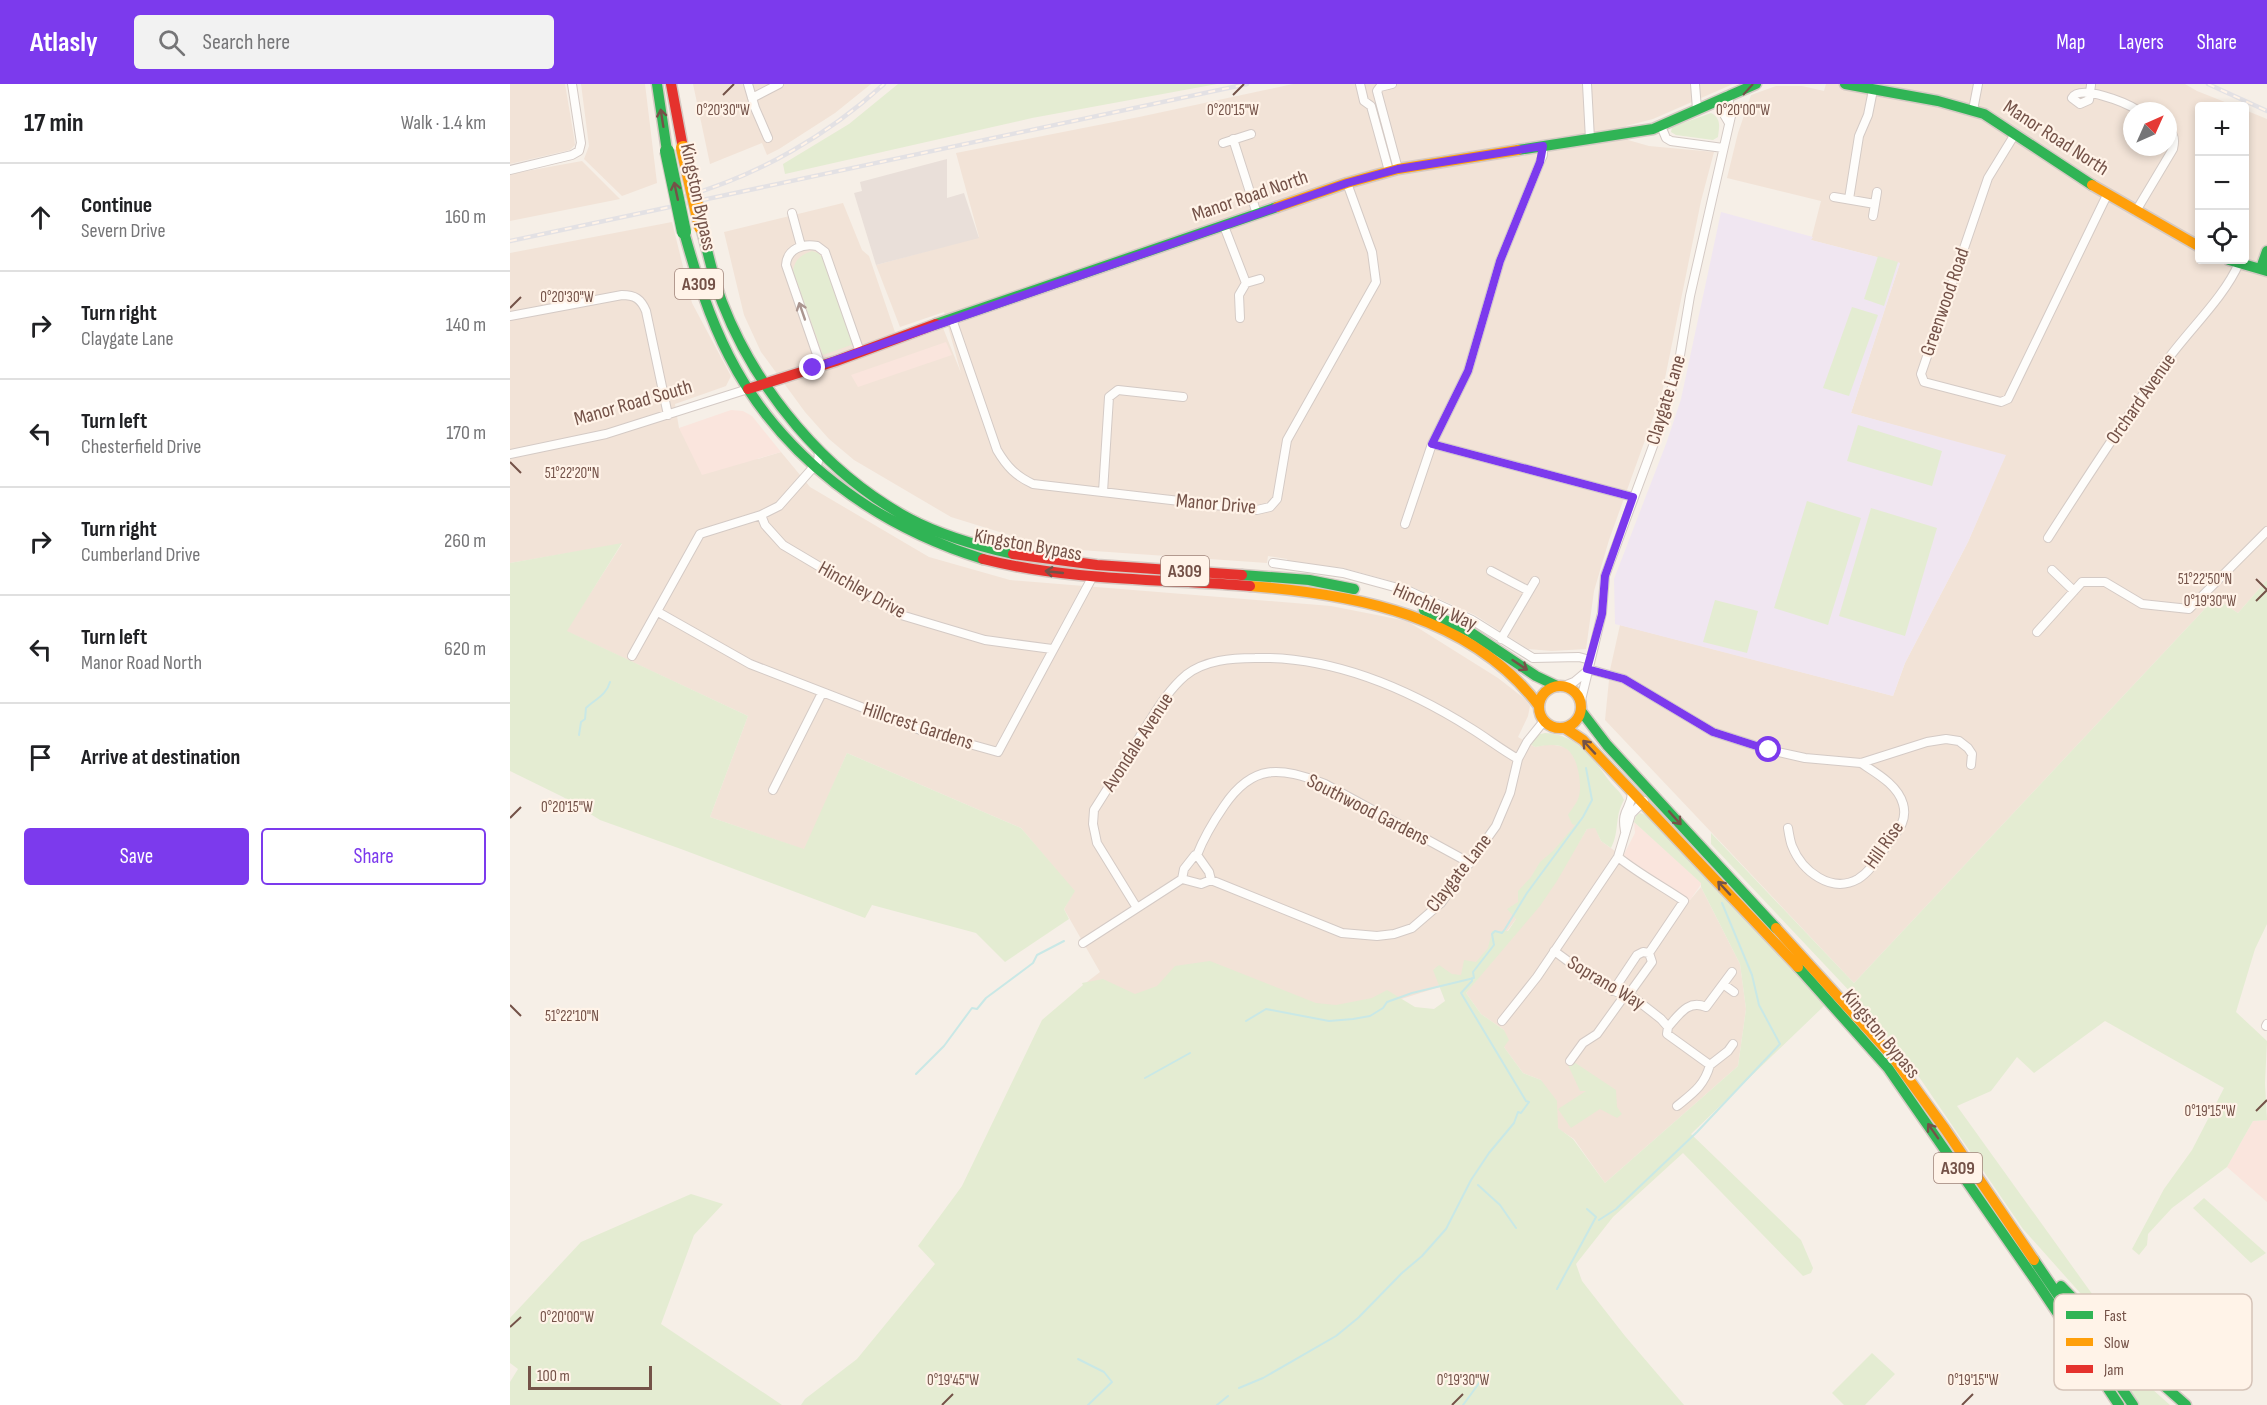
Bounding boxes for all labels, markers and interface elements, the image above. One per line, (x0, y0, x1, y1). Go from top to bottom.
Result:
search box (134, 15, 554, 69)
text: Atlasly (30, 26, 98, 59)
icon: search (155, 26, 188, 59)
text: Search here (203, 29, 290, 56)
text: Map (2056, 30, 2085, 55)
text: Layers (2118, 30, 2164, 55)
text: Share (2197, 30, 2237, 55)
street label: Manor Road North (1999, 95, 2113, 181)
text: 0°20'30"W (696, 101, 750, 120)
text: 0°20'15"W (1207, 101, 1259, 120)
text: 0°20'00"W (1716, 101, 1770, 120)
north arrow (2123, 102, 2177, 156)
map controls (2195, 102, 2249, 264)
button: + (2195, 102, 2249, 156)
text: 17 min (24, 108, 84, 139)
one-way arrow (657, 108, 668, 128)
text: Walk · 1.4 km (401, 111, 486, 135)
street label: Kingston Bypass (675, 141, 721, 253)
button: − (2195, 156, 2249, 210)
street label: Manor Road North (1189, 165, 1311, 227)
one-way arrow (669, 182, 681, 201)
text: Continue (81, 192, 152, 219)
icon: ahead (24, 201, 57, 234)
text: 160 m (445, 205, 486, 229)
button: locate (2195, 210, 2249, 264)
text: Severn Drive (81, 219, 165, 243)
street label: Greenwood Road (1915, 245, 1975, 359)
road number: A309 (675, 269, 723, 299)
text: 0°20'30"W (540, 288, 594, 307)
text: Turn right (81, 300, 157, 327)
one-way arrow (795, 302, 806, 321)
icon: right (24, 309, 57, 342)
text: 140 m (446, 313, 486, 337)
text: Claygate Lane (81, 327, 173, 351)
street label: Orchard Avenue (2101, 349, 2181, 449)
street label: Claygate Lane (1641, 352, 1691, 448)
route end (799, 354, 825, 380)
street label: Manor Road South (571, 375, 695, 431)
text: Turn left (81, 408, 147, 435)
icon: left (24, 417, 57, 450)
text: 170 m (446, 421, 486, 445)
text: Chesterfield Drive (81, 435, 201, 459)
text: 51°22'20"N (545, 464, 599, 483)
street label: Manor Drive (1175, 489, 1257, 519)
text: Turn right (81, 516, 157, 543)
street label: Kingston Bypass (972, 524, 1084, 566)
icon: right (24, 525, 57, 558)
text: 260 m (444, 529, 486, 553)
text: Cumberland Drive (81, 543, 200, 567)
street label: Hinchley Drive (814, 556, 910, 624)
road number: A309 (1161, 556, 1209, 586)
one-way arrow (1044, 566, 1064, 577)
text: 51°22'50"N (2178, 570, 2232, 589)
street label: Hinchley Way (1389, 578, 1481, 636)
text: 0°19'30"W (2184, 592, 2236, 611)
text: Turn left (81, 624, 147, 651)
icon: left (24, 633, 57, 666)
text: 620 m (444, 637, 486, 661)
text: Manor Road North (81, 651, 202, 675)
one-way arrow (1511, 660, 1528, 672)
street label: Avondale Avenue (1097, 688, 1179, 797)
street label: Hillcrest Gardens (860, 697, 976, 755)
route start (1755, 736, 1781, 762)
one-way arrow (1582, 740, 1597, 755)
icon: arrive (24, 741, 57, 774)
text: Arrive at destination (81, 744, 240, 771)
street label: Southwood Gardens (1303, 769, 1433, 851)
text: 0°20'15"W (541, 798, 593, 817)
one-way arrow (1668, 810, 1682, 825)
street label: Hill Rise (1859, 817, 1909, 873)
button: Save (24, 828, 249, 885)
button: Share (261, 828, 486, 885)
street label: Claygate Lane (1421, 829, 1497, 917)
one-way arrow (1717, 881, 1731, 896)
street label: Soprano Way (1563, 951, 1649, 1016)
street label: Kingston Bypass (1837, 985, 1925, 1083)
text: 51°22'10"N (545, 1007, 599, 1026)
text: 0°19'15"W (2185, 1102, 2236, 1121)
one-way arrow (1927, 1124, 1939, 1140)
road number: A309 (1934, 1153, 1982, 1183)
legend (2054, 1294, 2252, 1390)
text: Fast (2104, 1307, 2127, 1326)
text: 0°20'00"W (540, 1308, 594, 1327)
text: Slow (2104, 1334, 2129, 1353)
text: Jam (2103, 1361, 2124, 1380)
scale bar (528, 1363, 652, 1390)
text: 100 m (537, 1367, 570, 1386)
text: 0°19'45"W (927, 1371, 979, 1390)
text: 0°19'30"W (1437, 1371, 1489, 1390)
text: 0°19'15"W (1948, 1371, 1999, 1390)

